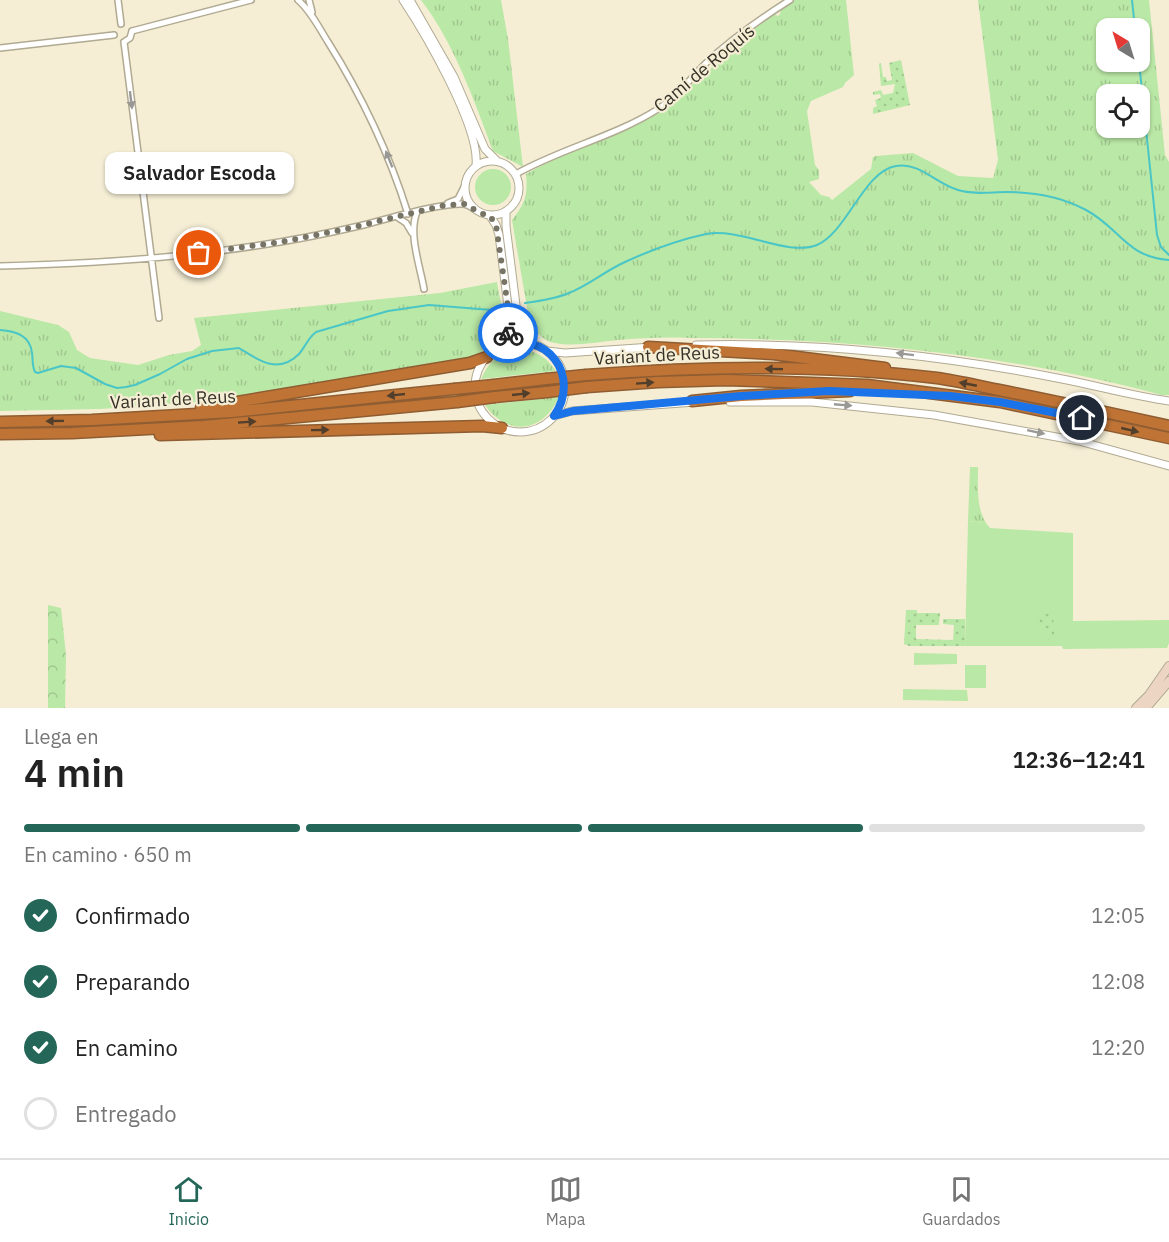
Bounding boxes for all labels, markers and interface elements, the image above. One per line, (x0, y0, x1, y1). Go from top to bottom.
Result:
north arrow (1096, 18, 1150, 72)
map controls (1096, 18, 1150, 138)
street label: Camí de Roquís (649, 19, 759, 117)
button: locate (1096, 84, 1150, 138)
one-way arrow (126, 91, 136, 110)
one-way arrow (384, 150, 393, 168)
callout: Salvador Escoda (104, 151, 294, 193)
text: Salvador Escoda (123, 159, 276, 186)
pin (173, 227, 224, 278)
icon: bag (182, 236, 215, 269)
courier (478, 303, 538, 363)
icon: bike (492, 317, 525, 350)
street label: Variant de Reus (593, 340, 721, 370)
one-way arrow (895, 350, 914, 359)
one-way arrow (764, 364, 783, 373)
one-way arrow (636, 378, 655, 388)
one-way arrow (958, 379, 977, 388)
street label: Variant de Reus (109, 384, 237, 414)
one-way arrow (387, 390, 406, 400)
one-way arrow (512, 390, 531, 399)
pin (1056, 392, 1107, 443)
one-way arrow (833, 400, 852, 410)
icon: home (1065, 401, 1098, 434)
one-way arrow (46, 416, 65, 426)
one-way arrow (238, 417, 257, 427)
one-way arrow (310, 425, 329, 435)
one-way arrow (1121, 425, 1140, 435)
one-way arrow (1026, 428, 1045, 438)
text: Llega en (24, 723, 99, 750)
text: 12:36–12:41 (1012, 745, 1145, 774)
text: 4 min (24, 747, 125, 798)
text: En camino · 650 m (24, 841, 192, 868)
icon: check (24, 899, 57, 932)
text: Confirmado (75, 901, 190, 930)
text: 12:05 (1091, 902, 1145, 929)
icon: check (24, 965, 57, 998)
text: Preparando (75, 967, 190, 996)
text: 12:08 (1091, 968, 1145, 995)
icon: check (24, 1031, 57, 1064)
text: En camino (75, 1033, 178, 1062)
text: 12:20 (1091, 1034, 1145, 1061)
text: Entregado (75, 1099, 176, 1128)
tab: Inicio (168, 1173, 209, 1229)
tab: Mapa (546, 1173, 585, 1229)
tab: Guardados (922, 1173, 1001, 1229)

